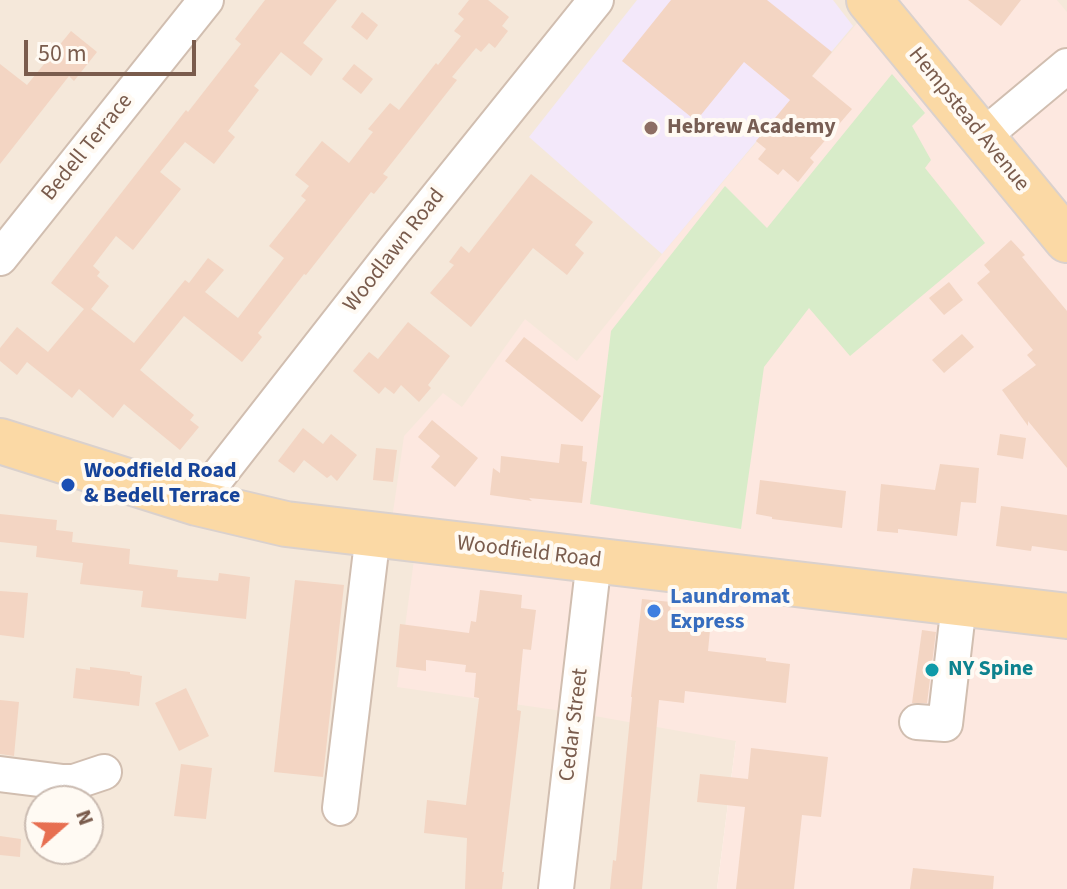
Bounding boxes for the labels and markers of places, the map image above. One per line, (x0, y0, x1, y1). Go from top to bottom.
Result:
place label: Hebrew Academy (667, 115, 836, 141)
marker: Hebrew Academy (642, 119, 660, 137)
place label: Woodfield Road & Bedell Terrace (84, 459, 240, 510)
marker: Woodfield Road & Bedell Terrace (59, 476, 77, 494)
place label: Laundromat Express (670, 585, 790, 636)
marker: Laundromat Express (645, 602, 663, 620)
place label: NY Spine (948, 657, 1033, 683)
marker: NY Spine (923, 661, 941, 679)

